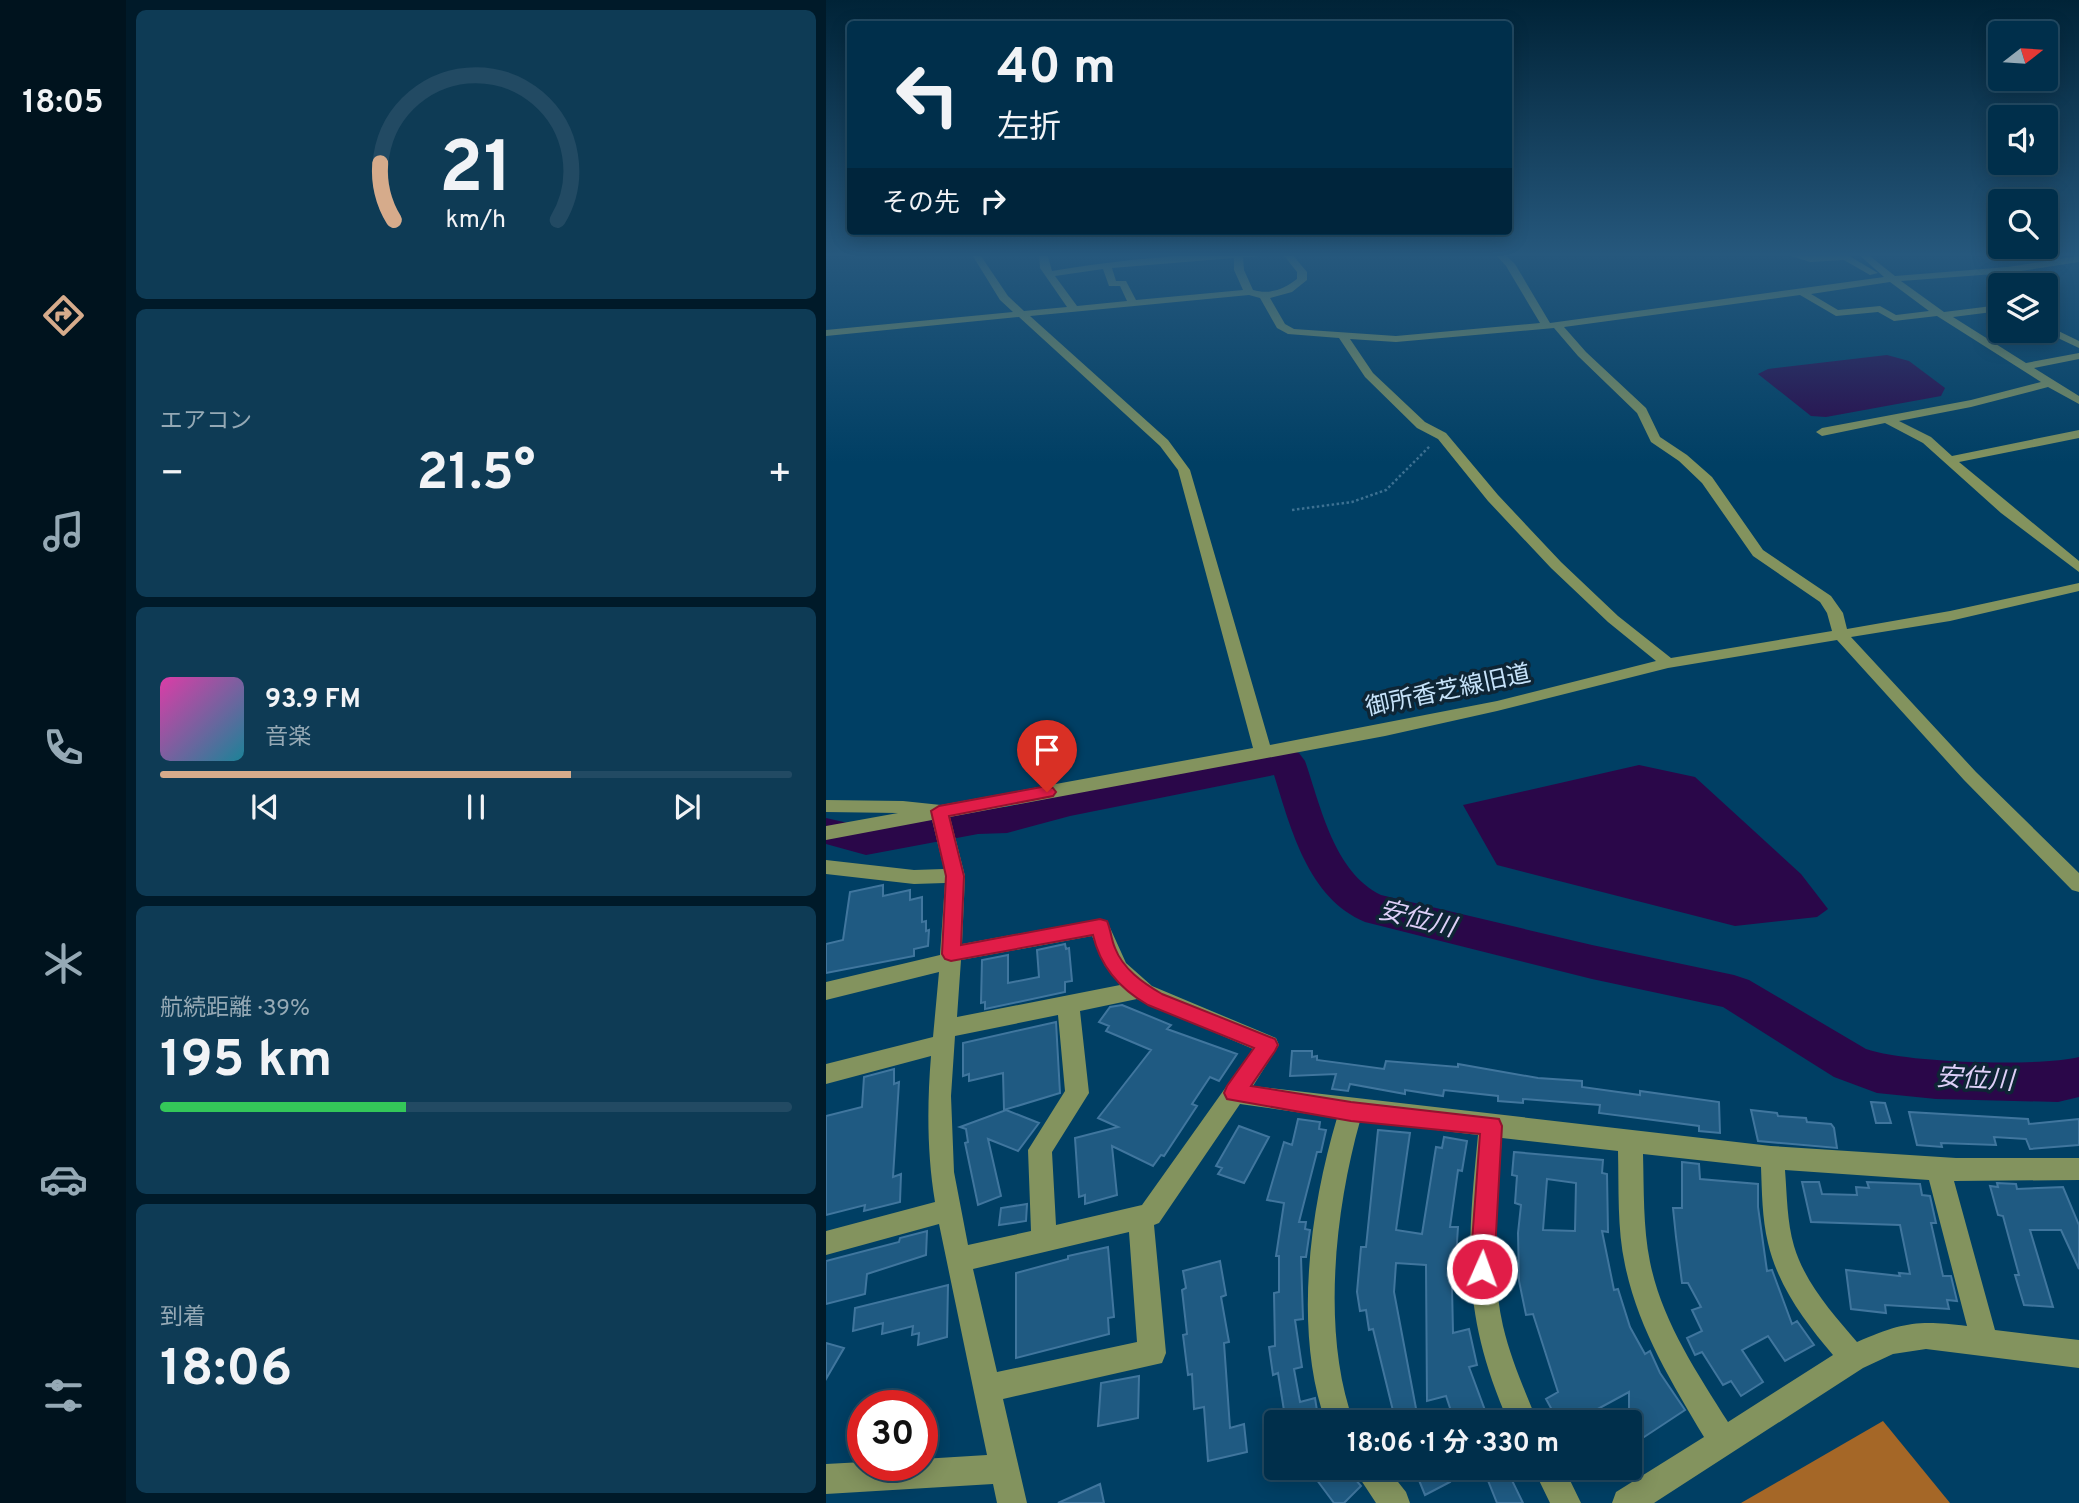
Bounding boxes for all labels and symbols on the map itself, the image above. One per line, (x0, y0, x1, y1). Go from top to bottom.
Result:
north arrow (1988, 21, 2058, 91)
street label: 御所香芝線旧道 (1363, 660, 1534, 724)
pin (1017, 720, 1077, 792)
water label: 安位川 (1375, 895, 1461, 947)
water label: 安位川 (1935, 1062, 2018, 1099)
position arrow (1445, 1232, 1519, 1306)
speed limit sign: 30 (847, 1390, 938, 1481)

